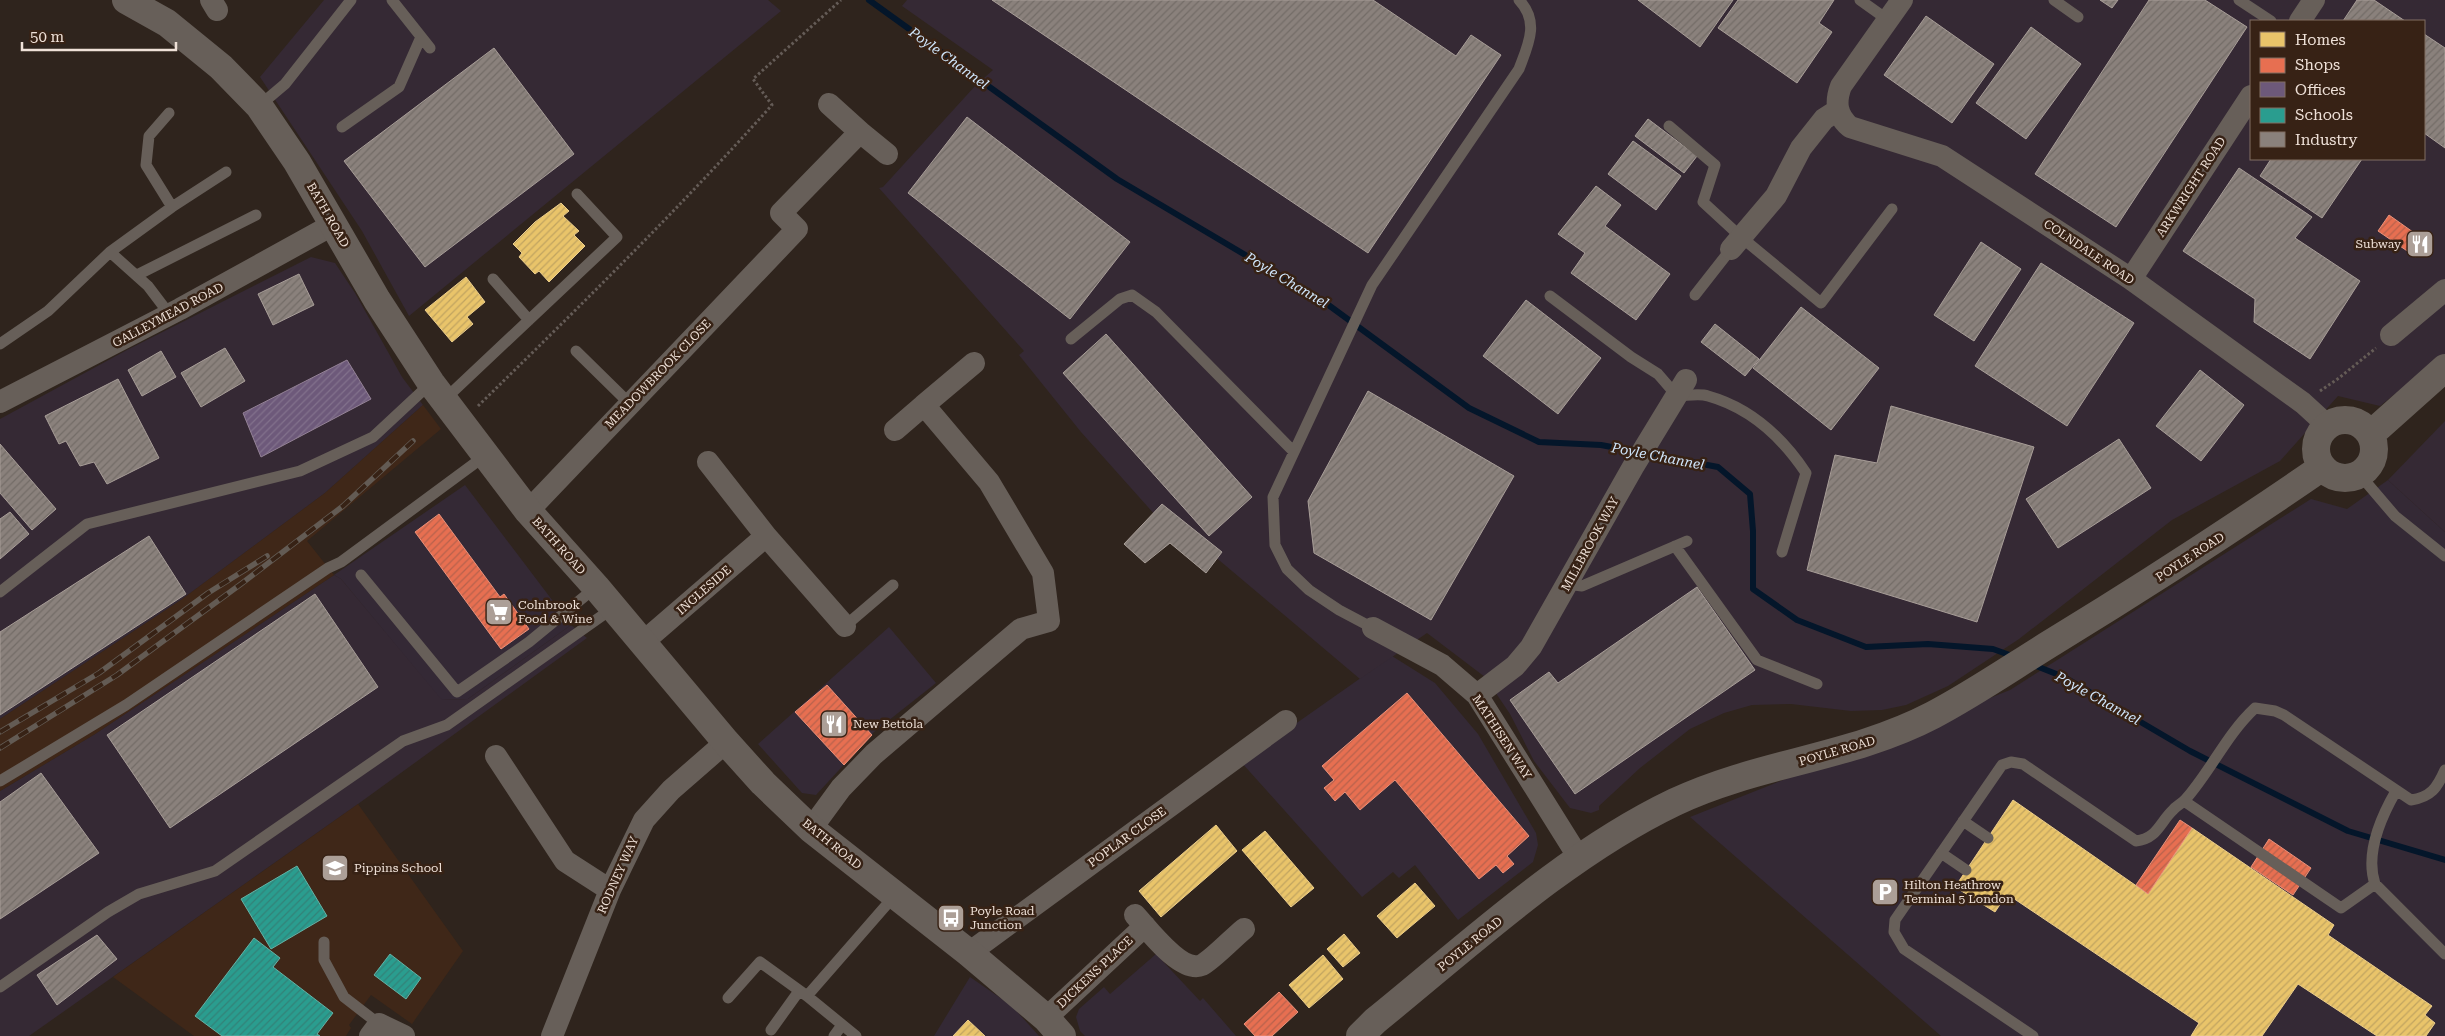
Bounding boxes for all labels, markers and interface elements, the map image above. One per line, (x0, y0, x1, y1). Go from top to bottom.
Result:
scale bar (22, 20, 176, 52)
legend (2250, 20, 2425, 160)
water label: Poyle Channel (905, 23, 992, 92)
text: 50 m (30, 28, 65, 46)
text: Homes (2295, 31, 2346, 49)
text: Shops (2295, 56, 2340, 74)
text: Offices (2295, 81, 2346, 99)
text: Schools (2295, 106, 2353, 124)
text: Industry (2295, 131, 2357, 149)
street label: ARKWRIGHT ROAD (2154, 135, 2228, 239)
street label: BATH ROAD (304, 180, 352, 250)
street label: COLNDALE ROAD (2041, 217, 2137, 287)
restaurant icon: Subway (2405, 229, 2435, 259)
place label: Subway (2355, 237, 2402, 251)
water label: Poyle Channel (1242, 248, 1332, 311)
street label: GALLEYMEAD ROAD (110, 280, 226, 350)
street label: MEADOWBROOK CLOSE (602, 317, 714, 431)
water label: Poyle Channel (1609, 439, 1706, 473)
street label: MILLBROOK WAY (1558, 494, 1622, 594)
street label: BATH ROAD (530, 514, 588, 578)
street label: POYLE ROAD (2153, 530, 2227, 584)
street label: INGLESIDE (674, 563, 734, 617)
supermarket icon: Colnbrook Food & Wine (484, 597, 514, 627)
place label: Colnbrook Food & Wine (518, 598, 593, 626)
water label: Poyle Channel (2052, 668, 2143, 728)
street label: MATHISEN WAY (1470, 692, 1535, 782)
restaurant icon: New Bettola (819, 709, 849, 739)
place label: New Bettola (853, 717, 924, 731)
street label: POYLE ROAD (1797, 733, 1877, 769)
street label: POPLAR CLOSE (1085, 804, 1169, 870)
street label: BATH ROAD (800, 816, 864, 872)
street label: RODNEY WAY (595, 833, 642, 916)
school or university icon: Pippins School (320, 853, 350, 883)
place label: Pippins School (354, 861, 442, 875)
parking icon: Hilton Heathrow Terminal 5 London (1870, 877, 1900, 907)
place label: Hilton Heathrow Terminal 5 London (1904, 878, 2014, 906)
bus stop icon: Poyle Road Junction (936, 903, 966, 933)
place label: Poyle Road Junction (970, 904, 1035, 932)
street label: POYLE ROAD (1435, 914, 1505, 974)
street label: DICKENS PLACE (1054, 933, 1136, 1011)

